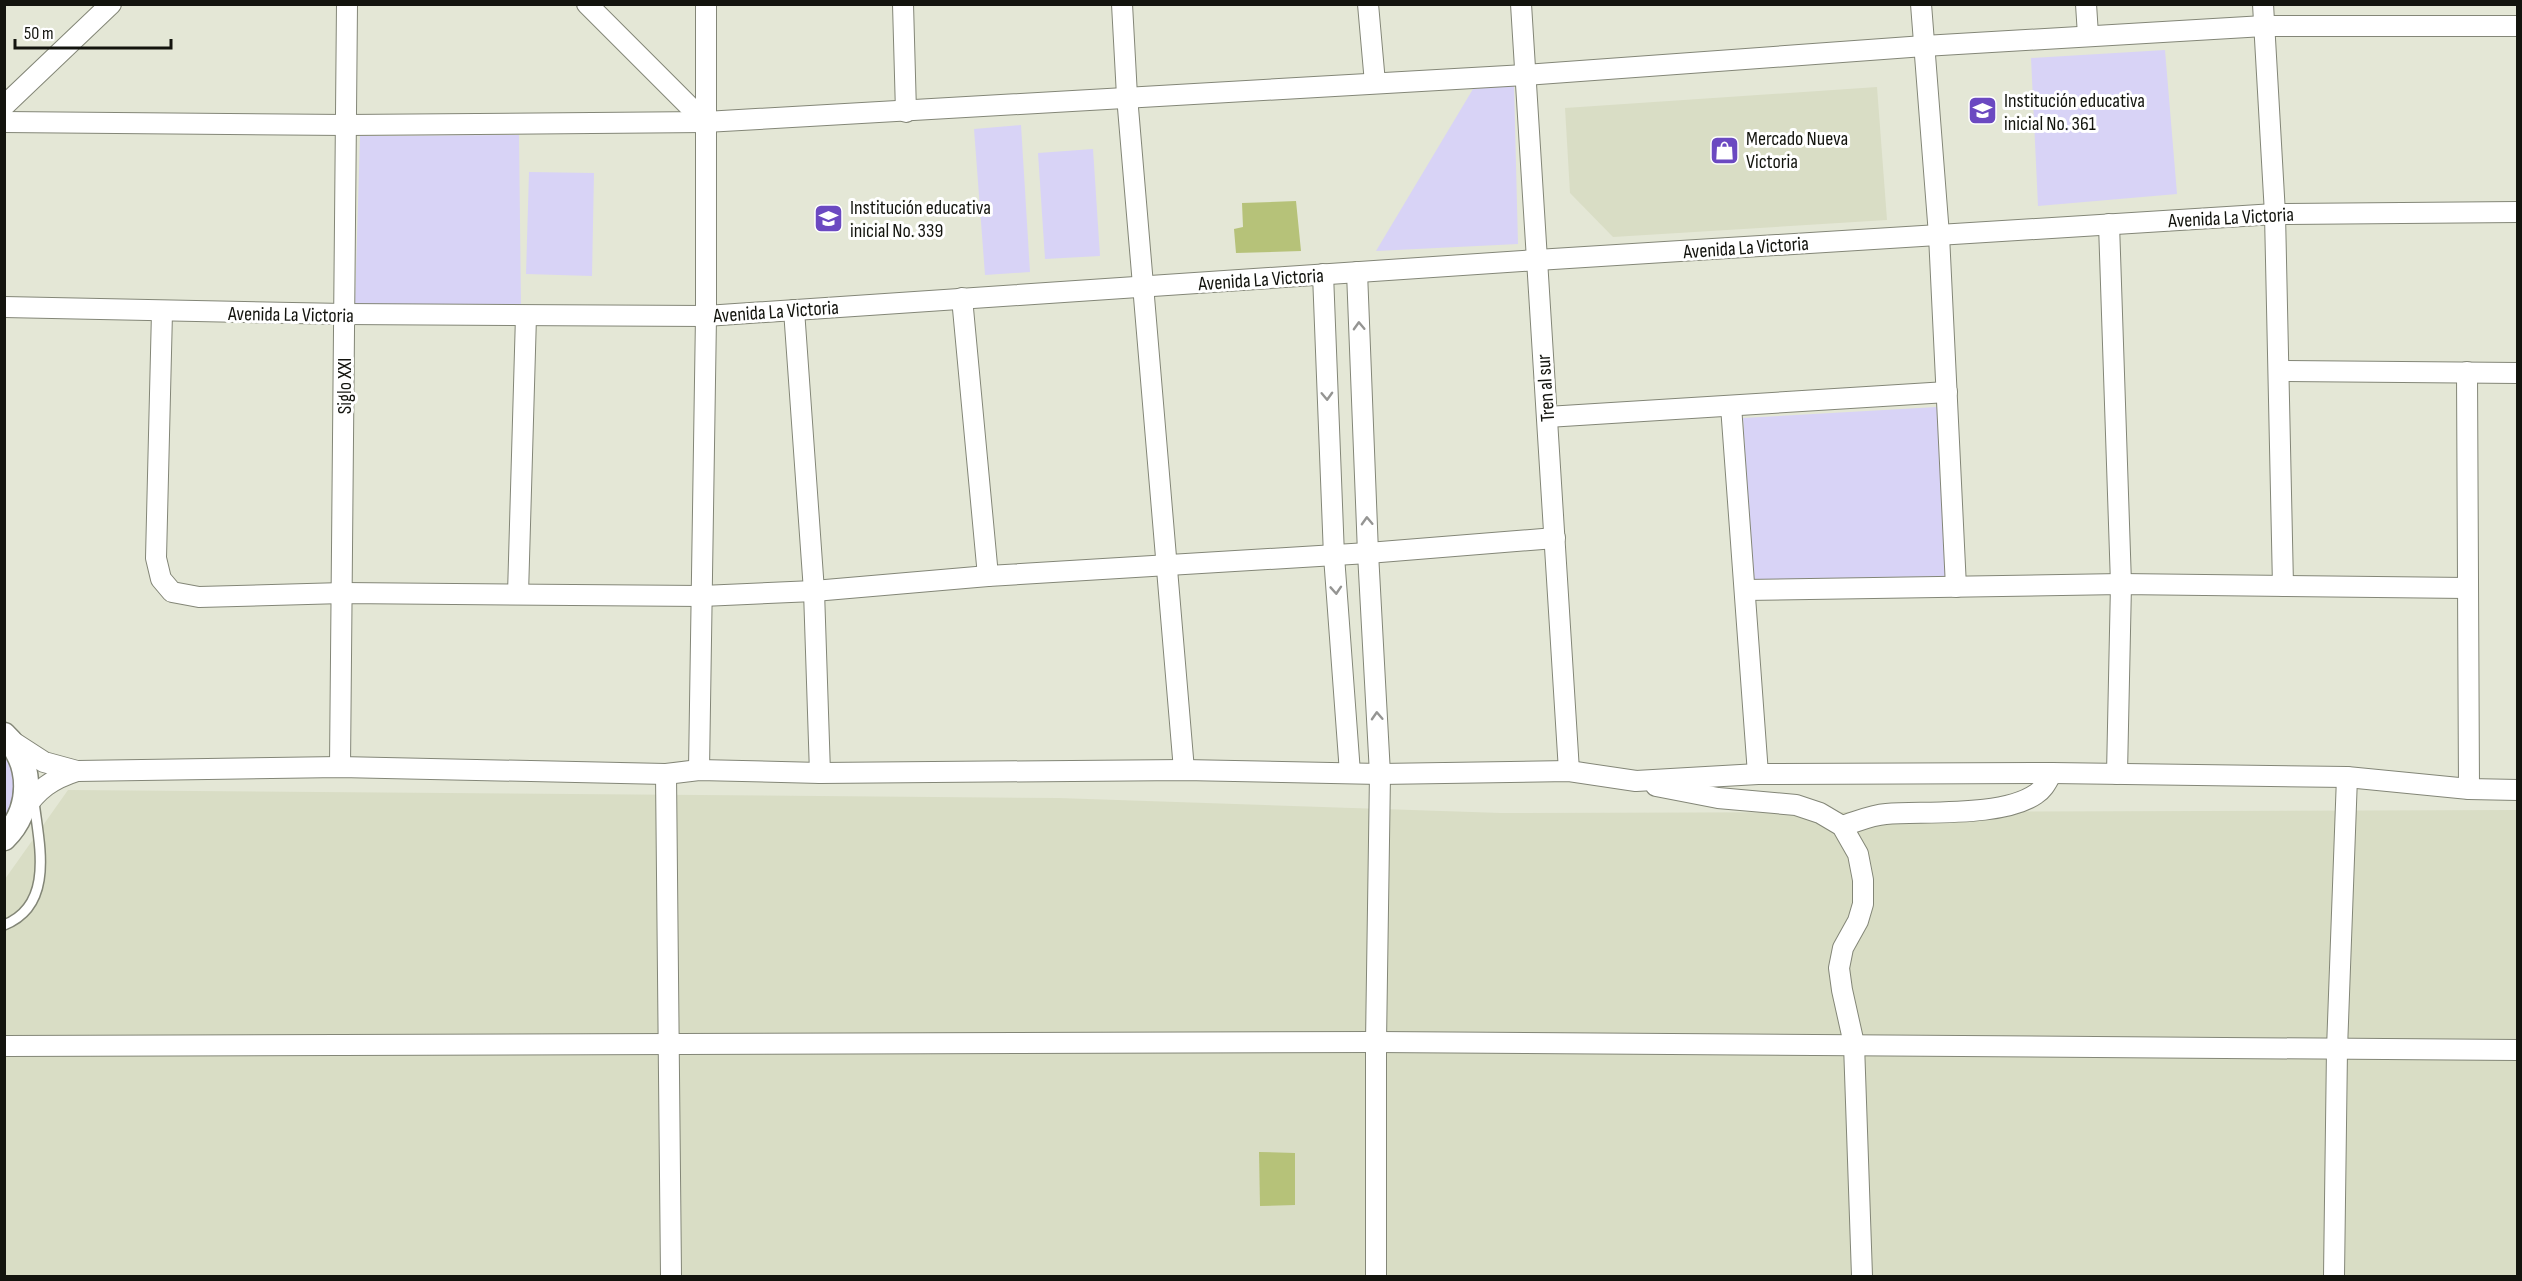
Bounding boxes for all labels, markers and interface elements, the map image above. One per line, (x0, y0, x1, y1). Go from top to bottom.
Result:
scale bar (15, 12, 171, 50)
text: 50 m (24, 23, 54, 44)
place label: Institución educativa inicial No. 361 (2004, 89, 2145, 136)
school or university icon: Institución educativa inicial No. 361 (1967, 95, 1999, 127)
place label: Mercado Nueva Victoria (1746, 127, 1848, 174)
shop icon: Mercado Nueva Victoria (1709, 134, 1741, 166)
place label: Institución educativa inicial No. 339 (850, 196, 991, 243)
school or university icon: Institución educativa inicial No. 339 (813, 202, 845, 234)
street label: Avenida La Victoria (2167, 203, 2294, 233)
street label: Avenida La Victoria (1682, 232, 1810, 264)
street label: Avenida La Victoria (1197, 264, 1325, 296)
street label: Avenida La Victoria (712, 296, 840, 328)
street label: Avenida La Victoria (227, 302, 354, 328)
one-way arrow (1353, 321, 1366, 330)
street label: Tren al sur (1532, 353, 1560, 423)
street label: Siglo XXI (333, 358, 357, 414)
one-way arrow (1321, 391, 1334, 400)
one-way arrow (1360, 516, 1373, 525)
one-way arrow (1329, 586, 1342, 595)
one-way arrow (1371, 711, 1384, 720)

